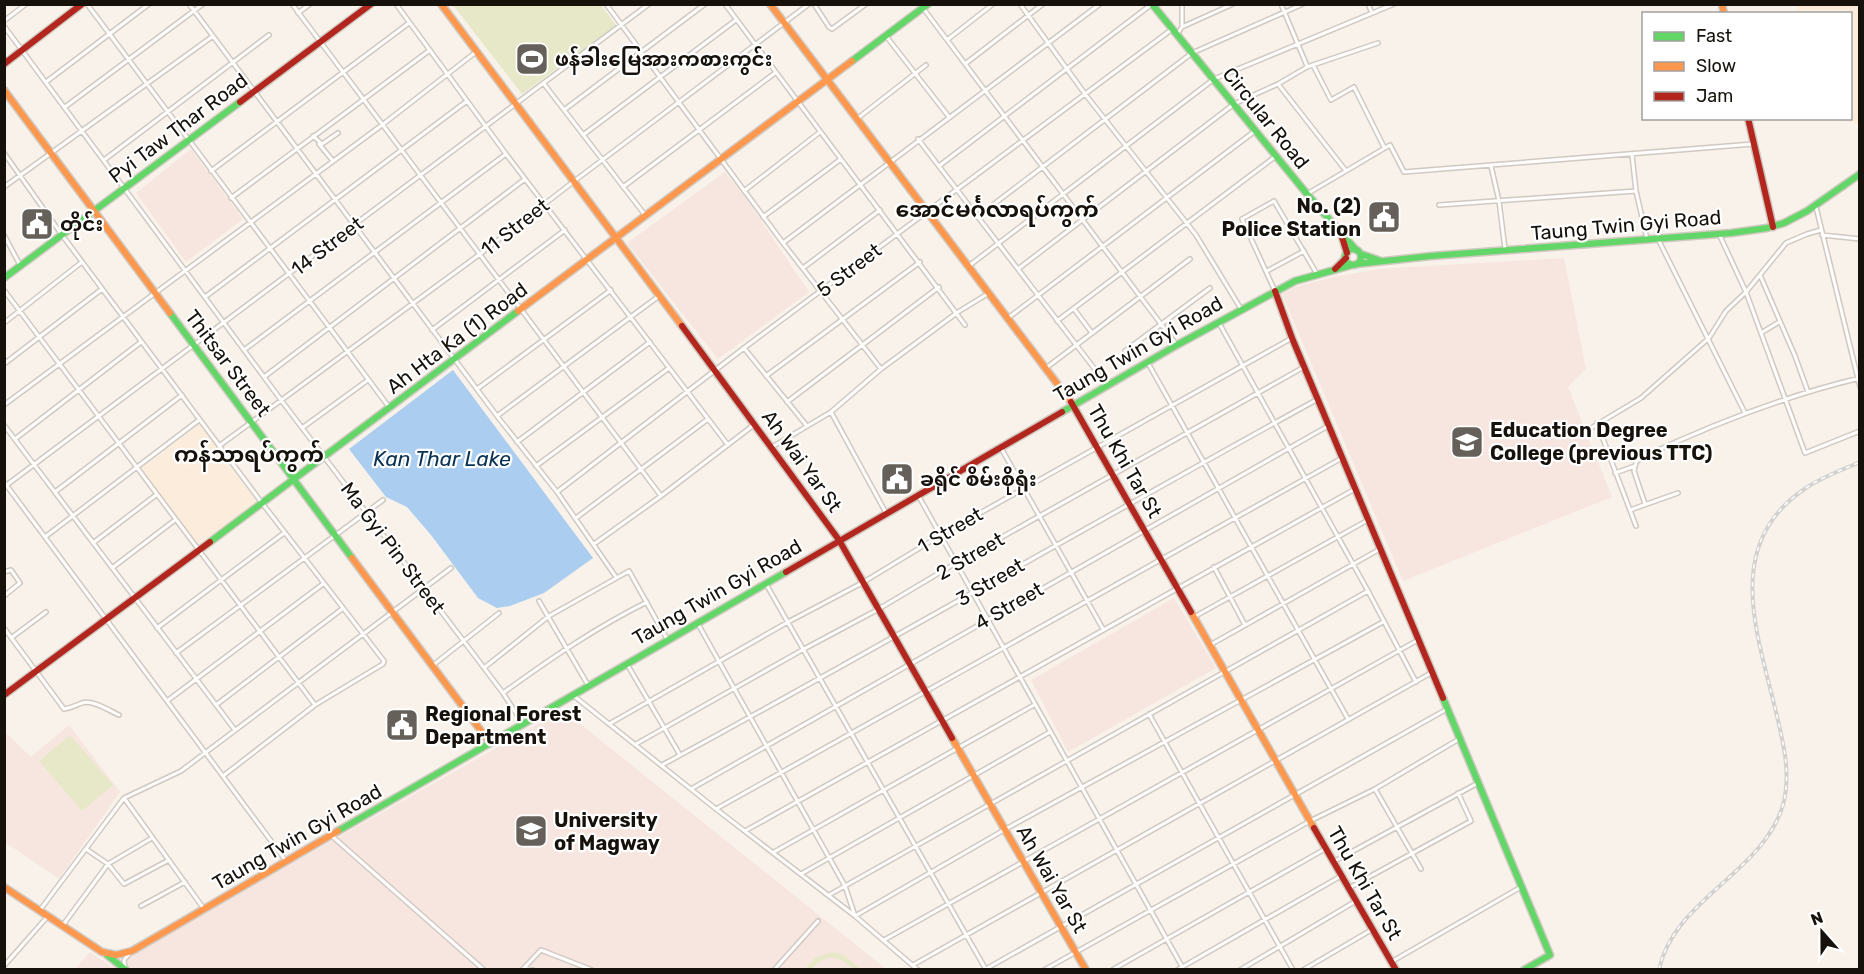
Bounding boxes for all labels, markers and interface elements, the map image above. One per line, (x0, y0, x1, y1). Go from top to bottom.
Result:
legend (1642, 12, 1852, 120)
text: Fast (1696, 25, 1732, 47)
sports icon: ဖန်ခါးမြေအားကစားကွင်း (514, 41, 550, 77)
place label: ဖန်ခါးမြေအားကစားကွင်း (555, 46, 773, 75)
text: Slow (1696, 55, 1736, 77)
street label: Circular Road (1218, 62, 1314, 174)
street label: Pyi Taw Thar Road (104, 68, 252, 188)
text: Jam (1696, 85, 1733, 107)
street label: 11 Street (476, 193, 554, 261)
district label: အောင်မင်္ဂလာရပ်ကွက် (895, 194, 1099, 227)
place label: No. (2) Police Station (1222, 194, 1361, 241)
public building icon: No. (2) Police Station (1366, 199, 1402, 235)
street label: Taung Twin Gyi Road (1530, 205, 1722, 245)
public building icon: တိုင်း (19, 206, 55, 242)
place label: တိုင်း (60, 211, 103, 240)
street label: 14 Street (286, 211, 368, 281)
street label: 5 Street (812, 238, 886, 302)
street label: Ah Hta Ka (1) Road (382, 277, 532, 399)
street label: Taung Twin Gyi Road (1049, 291, 1227, 407)
street label: Thitsar Street (180, 305, 276, 421)
street label: Thu Khi Tar St (1083, 400, 1167, 522)
street label: Ah Wai Yar St (757, 405, 847, 517)
place label: Education Degree College (previous TTC) (1490, 418, 1713, 465)
school or university icon: Education Degree College (previous TTC) (1449, 424, 1485, 460)
district label: ကန်သာရပ်ကွက် (174, 439, 324, 472)
water label: Kan Thar Lake (373, 446, 511, 471)
public building icon: ခရိုင် စိမ်းစိုရုံး (879, 461, 915, 497)
place label: ခရိုင် စိမ်းစိုရုံး (920, 466, 1037, 495)
street label: Ma Gyi Pin Street (336, 477, 450, 619)
street label: 1 Street (913, 502, 987, 558)
street label: 2 Street (932, 527, 1008, 585)
street label: Taung Twin Gyi Road (628, 534, 806, 650)
street label: 3 Street (952, 553, 1029, 611)
street label: 4 Street (970, 577, 1048, 635)
place label: Regional Forest Department (425, 702, 581, 749)
public building icon: Regional Forest Department (384, 707, 420, 743)
street label: Taung Twin Gyi Road (208, 779, 386, 895)
place label: University of Magway (554, 808, 660, 855)
school or university icon: University of Magway (513, 813, 549, 849)
street label: Ah Wai Yar St (1012, 821, 1093, 937)
street label: Thu Khi Tar St (1323, 822, 1407, 944)
north arrow (1792, 902, 1852, 962)
text: N (1808, 908, 1826, 929)

